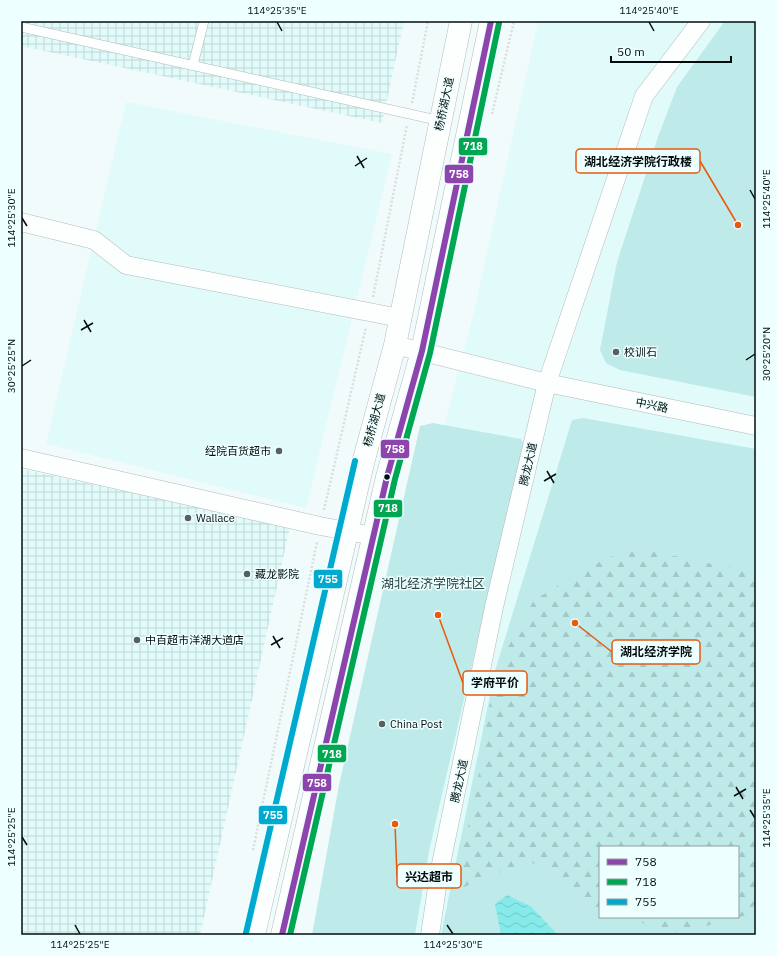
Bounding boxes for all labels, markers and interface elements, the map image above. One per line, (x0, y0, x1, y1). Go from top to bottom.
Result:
text: 114°25'35"E (247, 4, 307, 17)
text: 114°25'40"E (619, 4, 679, 17)
scale bar (611, 38, 731, 64)
text: 50 m (617, 44, 645, 59)
street label: 杨桥湖大道 (431, 76, 457, 132)
line badge: 718 (458, 137, 488, 156)
text: 718 (463, 139, 483, 153)
callout: 湖北经济学院行政楼 (576, 149, 700, 173)
text: 湖北经济学院行政楼 (584, 154, 692, 169)
line badge: 758 (444, 164, 474, 184)
text: 758 (449, 167, 469, 181)
text: 114°25'40"E (760, 169, 773, 229)
text: 114°25'30"E (5, 188, 18, 248)
text: 30°25'20"N (760, 327, 773, 381)
text: 30°25'25"N (5, 339, 18, 393)
place label: 校训石 (624, 345, 657, 359)
marker: 校训石 (611, 347, 621, 357)
street label: 杨桥湖大道 (360, 392, 388, 448)
street label: 中兴路 (634, 395, 670, 415)
line badge: 758 (380, 439, 410, 459)
street label: 腾龙大道 (516, 441, 540, 487)
text: 758 (385, 442, 405, 456)
place label: 经院百货超市 (205, 444, 271, 458)
marker: 经院百货超市 (274, 446, 284, 456)
unlabelled marker (382, 472, 392, 482)
line badge: 718 (373, 499, 403, 518)
text: 718 (378, 501, 398, 515)
place label: Wallace (196, 511, 235, 525)
marker: Wallace (183, 513, 193, 523)
place label: 藏龙影院 (255, 567, 299, 581)
marker: 藏龙影院 (242, 569, 252, 579)
line badge: 755 (313, 569, 343, 589)
text: 755 (318, 572, 338, 586)
district label: 湖北经济学院社区 (381, 575, 485, 592)
place label: 中百超市洋湖大道店 (145, 633, 244, 647)
marker: 中百超市洋湖大道店 (132, 635, 142, 645)
callout: 湖北经济学院 (612, 640, 700, 664)
text: 湖北经济学院 (620, 644, 692, 659)
callout: 学府平价 (463, 671, 527, 695)
text: 学府平价 (471, 675, 519, 690)
place label: China Post (390, 717, 442, 731)
marker: China Post (377, 719, 387, 729)
line badge: 718 (317, 744, 347, 763)
text: 718 (322, 747, 342, 761)
street label: 腾龙大道 (448, 758, 470, 804)
line badge: 758 (302, 773, 332, 792)
text: 758 (307, 776, 327, 790)
text: 114°25'35"E (760, 788, 773, 848)
line badge: 755 (258, 805, 288, 825)
text: 114°25'25"E (5, 807, 18, 867)
text: 755 (263, 808, 283, 822)
legend (599, 846, 739, 918)
text: 758 (635, 854, 657, 869)
callout: 兴达超市 (397, 864, 461, 888)
text: 兴达超市 (405, 869, 453, 884)
text: 718 (635, 874, 657, 889)
text: 755 (635, 894, 657, 909)
text: 114°25'25"E (50, 938, 110, 951)
text: 114°25'30"E (423, 938, 483, 951)

